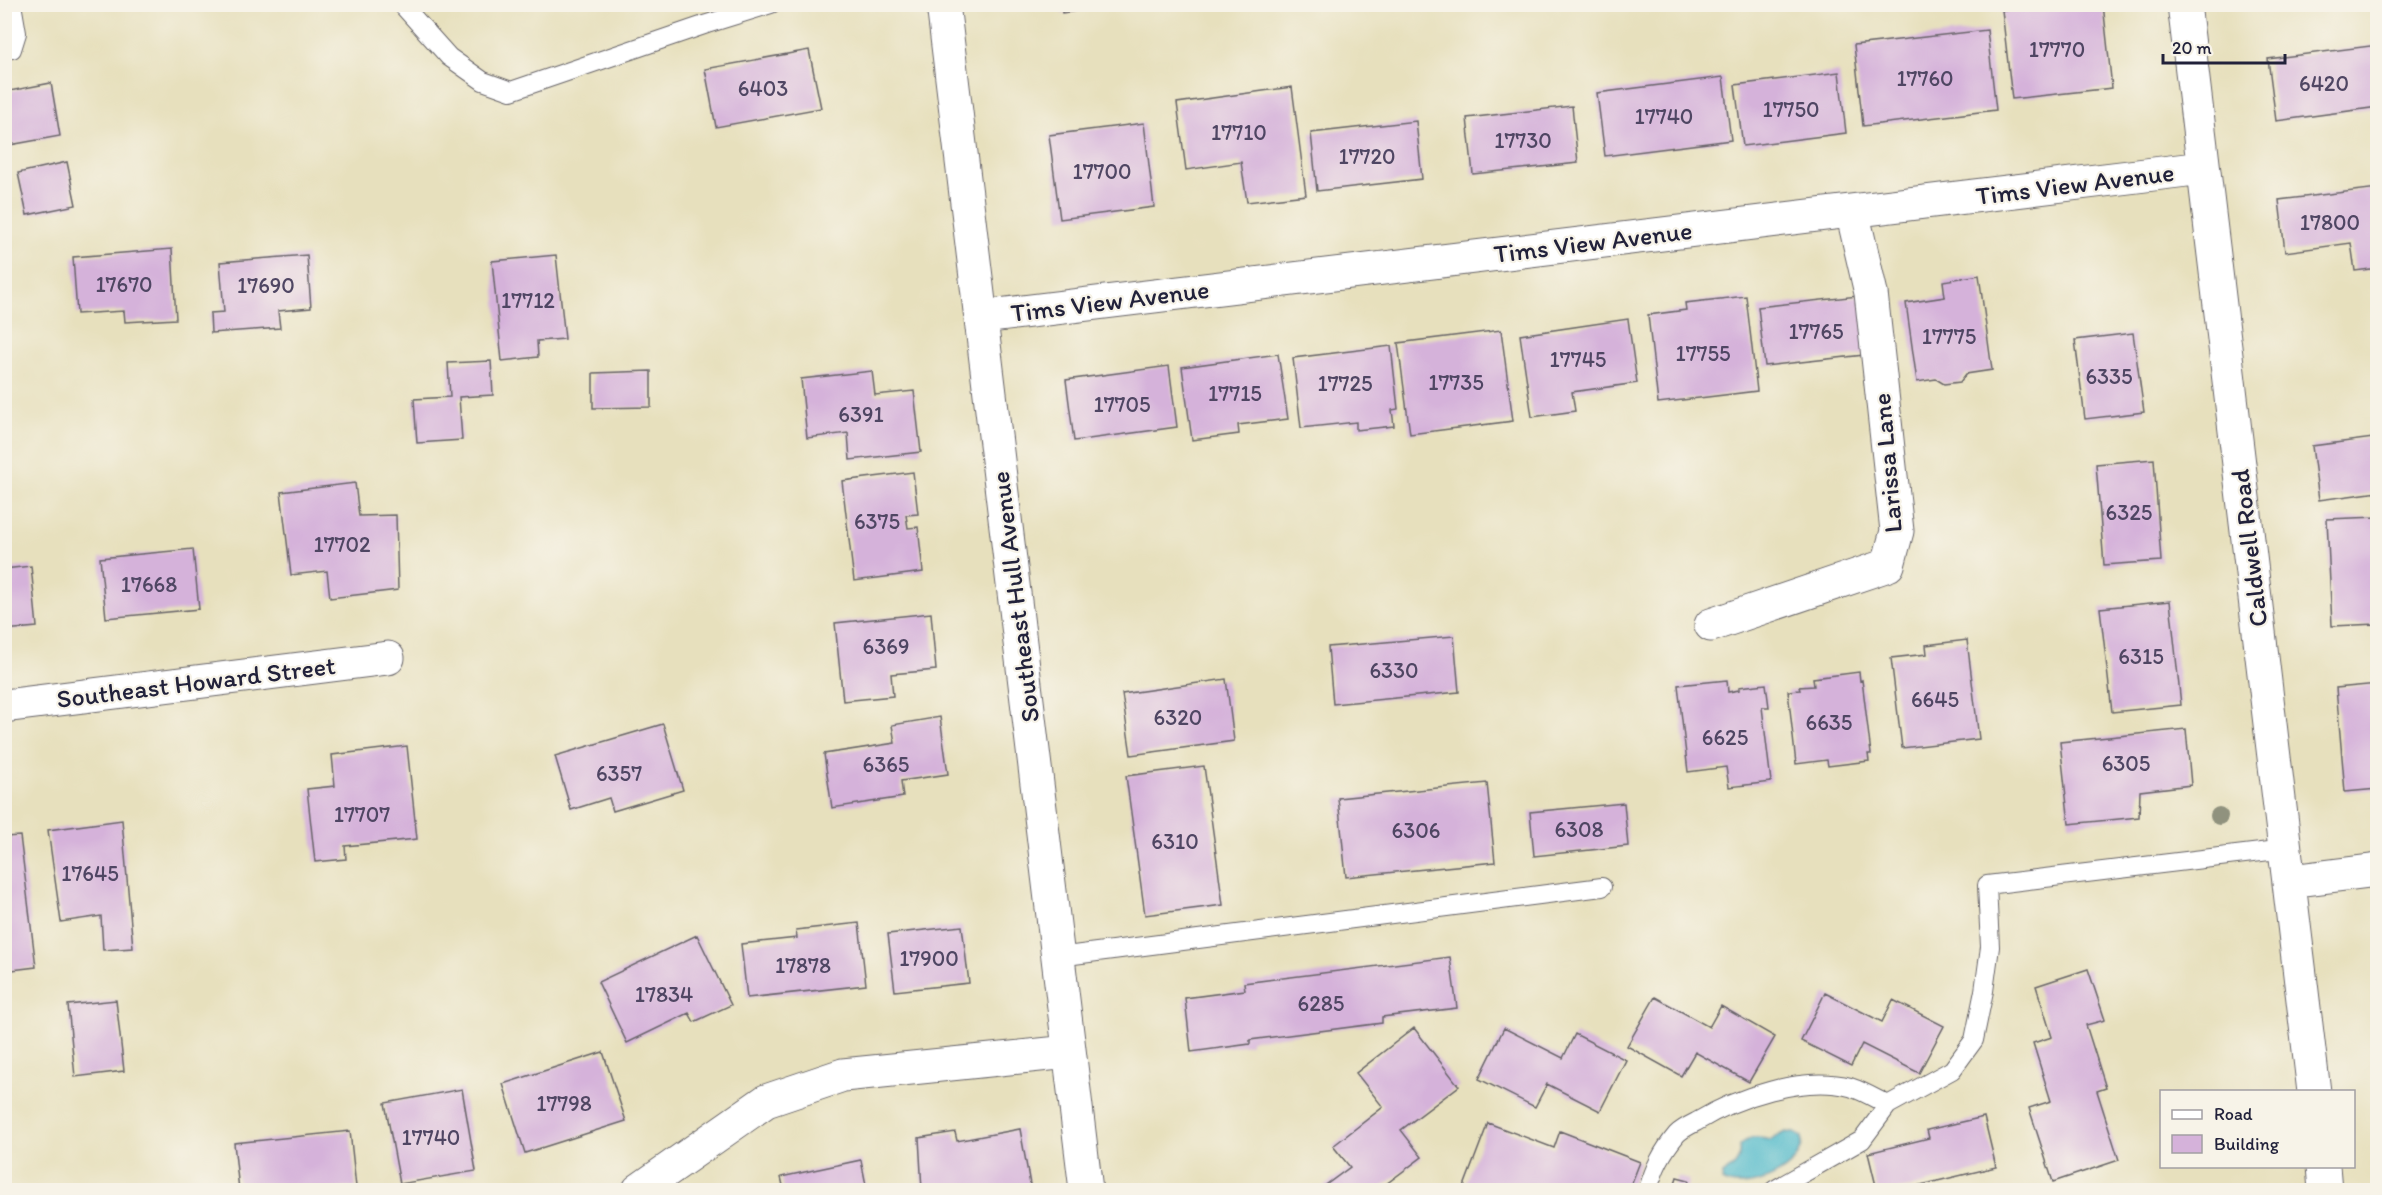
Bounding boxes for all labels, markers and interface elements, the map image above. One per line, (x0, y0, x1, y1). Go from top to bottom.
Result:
scale bar (2163, 27, 2284, 65)
house number: 17770 (2029, 36, 2085, 63)
text: 20 m (2172, 37, 2212, 59)
house number: 17760 (1896, 65, 1954, 92)
house number: 6420 (2299, 70, 2349, 97)
house number: 6403 (738, 75, 788, 102)
house number: 17750 (1762, 96, 1820, 123)
house number: 17740 (1635, 103, 1693, 130)
house number: 17710 (1211, 119, 1267, 146)
house number: 17730 (1494, 127, 1552, 154)
house number: 17720 (1338, 143, 1396, 170)
street label: Tims View Avenue (1974, 156, 2176, 212)
house number: 17700 (1072, 158, 1132, 185)
house number: 17800 (2300, 209, 2360, 236)
street label: Tims View Avenue (1492, 214, 1694, 270)
house number: 17670 (95, 271, 153, 298)
house number: 17690 (237, 272, 295, 299)
street label: Tims View Avenue (1009, 273, 1211, 329)
house number: 17712 (501, 287, 555, 314)
house number: 17765 (1788, 318, 1844, 345)
house number: 17775 (1922, 323, 1976, 350)
house number: 17755 (1675, 340, 1731, 367)
house number: 17745 (1550, 346, 1606, 373)
house number: 6335 (2085, 363, 2133, 390)
house number: 17735 (1428, 369, 1484, 396)
house number: 17725 (1317, 370, 1373, 397)
house number: 17715 (1208, 380, 1262, 407)
house number: 17705 (1093, 391, 1151, 418)
street label: Larissa Lane (1865, 392, 1909, 534)
house number: 6391 (838, 401, 884, 428)
street label: Caldwell Road (2223, 467, 2275, 629)
street label: Southeast Hull Avenue (984, 470, 1046, 724)
house number: 6325 (2106, 499, 2152, 526)
house number: 6375 (854, 508, 900, 535)
house number: 17702 (313, 531, 371, 558)
house number: 17668 (121, 571, 177, 598)
house number: 6369 (863, 633, 909, 660)
house number: 6315 (2118, 643, 2164, 670)
street label: Southeast Howard Street (55, 649, 337, 715)
house number: 6330 (1369, 657, 1419, 684)
house number: 6645 (1911, 686, 1959, 713)
house number: 6320 (1154, 704, 1202, 731)
house number: 6635 (1806, 709, 1852, 736)
house number: 6625 (1702, 724, 1748, 751)
house number: 6305 (2102, 750, 2150, 777)
house number: 6365 (863, 751, 909, 778)
house number: 6357 (596, 760, 642, 787)
house number: 17707 (334, 801, 390, 828)
house number: 6308 (1554, 816, 1604, 843)
house number: 6306 (1392, 817, 1440, 844)
house number: 6310 (1151, 828, 1199, 855)
house number: 17645 (61, 860, 119, 887)
house number: 17900 (899, 945, 959, 972)
house number: 17878 (775, 952, 831, 979)
house number: 17834 (635, 981, 693, 1008)
house number: 6285 (1298, 990, 1344, 1017)
house number: 17798 (536, 1090, 592, 1117)
legend (2160, 1090, 2355, 1168)
text: Road (2214, 1103, 2253, 1125)
house number: 17740 (402, 1124, 460, 1151)
text: Building (2214, 1133, 2280, 1155)

